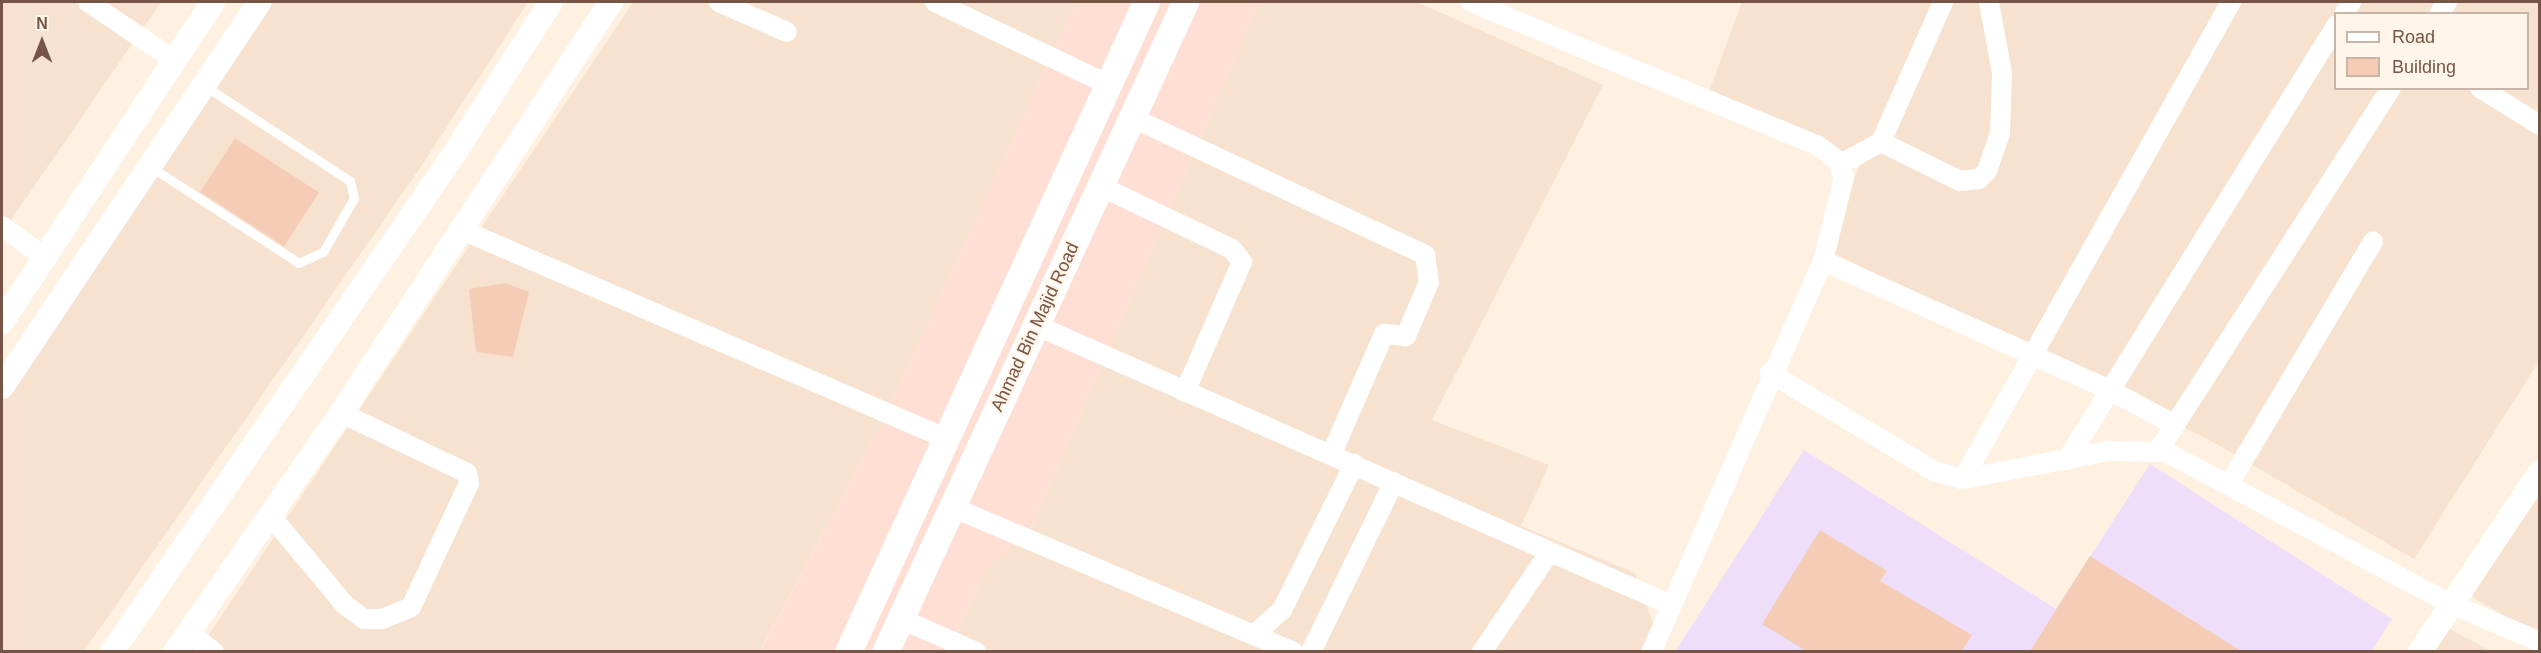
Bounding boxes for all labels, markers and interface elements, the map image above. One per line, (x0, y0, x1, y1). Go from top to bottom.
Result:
north arrow (12, 12, 72, 72)
legend (2334, 12, 2529, 90)
text: N (36, 15, 48, 32)
text: Road (2392, 27, 2435, 47)
text: Building (2392, 57, 2456, 77)
street label: Ahmad Bin Majid Road (986, 239, 1084, 415)

